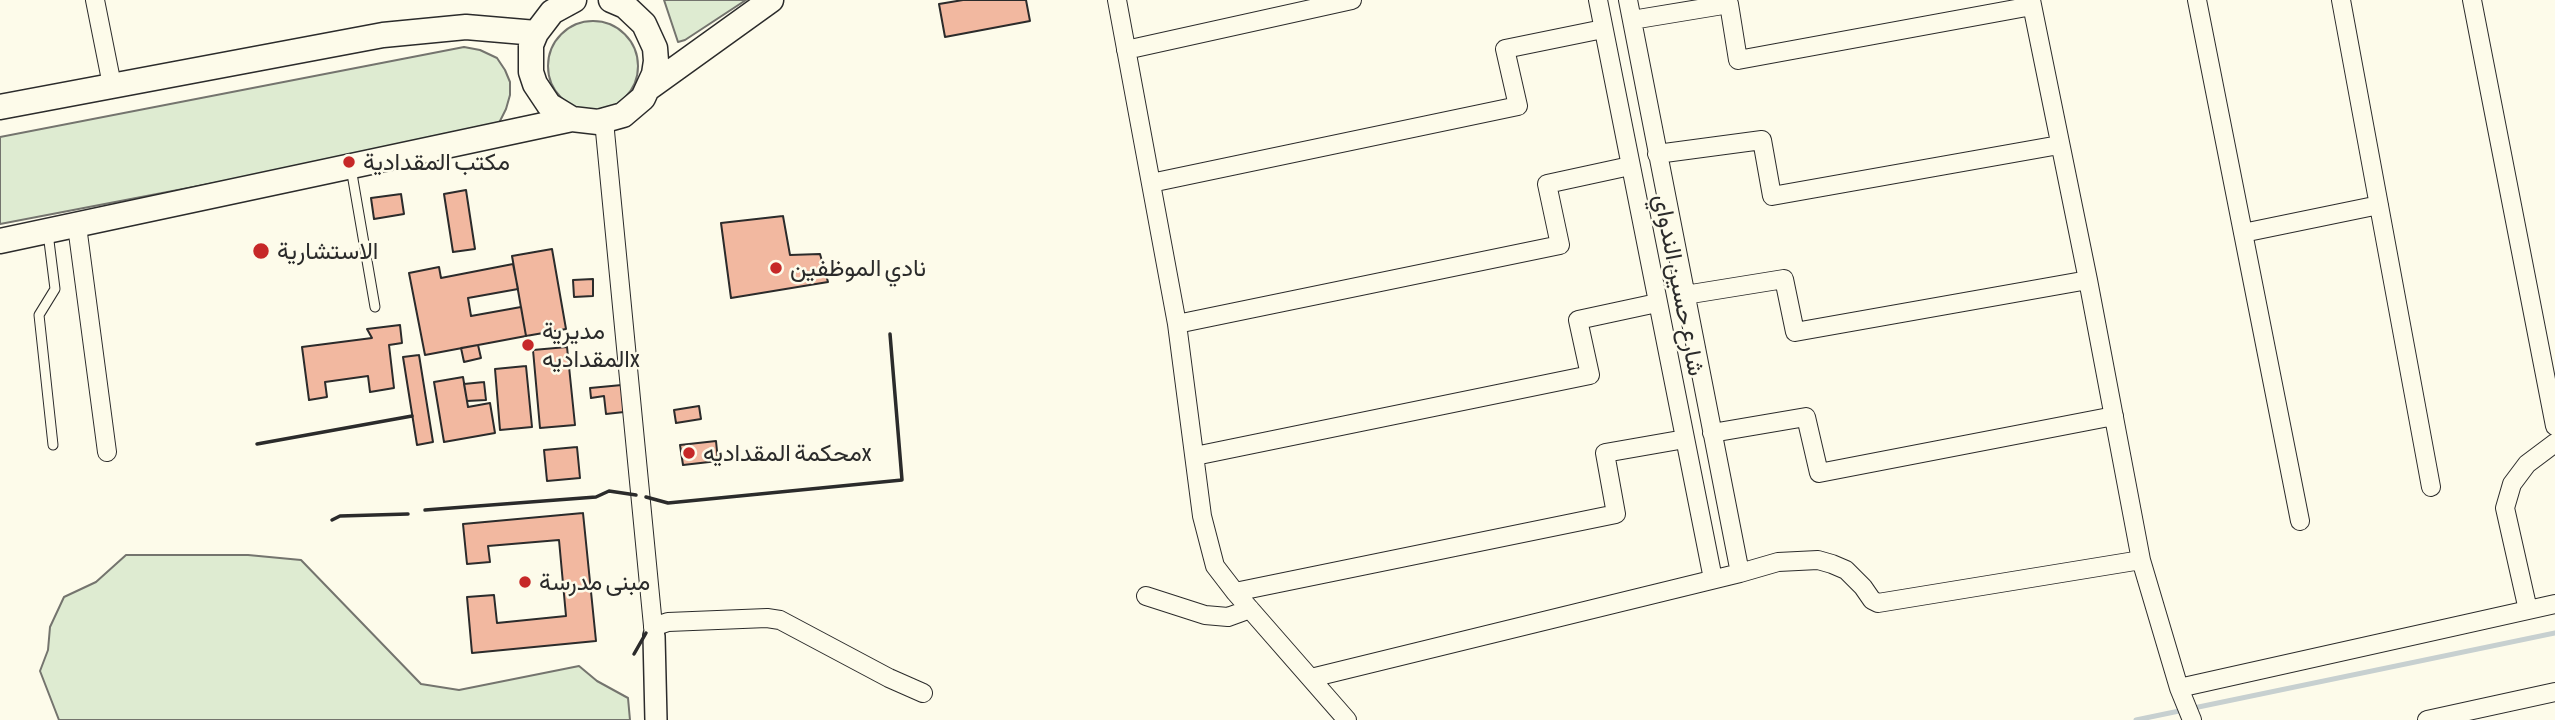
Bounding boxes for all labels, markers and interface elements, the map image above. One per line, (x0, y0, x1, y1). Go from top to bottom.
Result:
place label: مكتب المقدادية (363, 148, 510, 176)
marker: مكتب المقدادية (341, 154, 357, 170)
street label: شارع حسين الندواي (1647, 192, 1711, 378)
place label: الاستشارية (277, 237, 378, 265)
marker: الاستشارية (251, 241, 271, 261)
place label: نادي الموظفين (790, 254, 926, 282)
marker: نادي الموظفين (768, 260, 784, 276)
place label: مديرية المقداديهx (542, 317, 640, 373)
marker: مديرية المقداديهx (520, 337, 536, 353)
place label: محكمة المقداديهx (703, 439, 872, 467)
marker: محكمة المقداديهx (681, 445, 697, 461)
place label: مبنى مدرسة (539, 568, 650, 596)
marker: مبنى مدرسة (517, 574, 533, 590)

